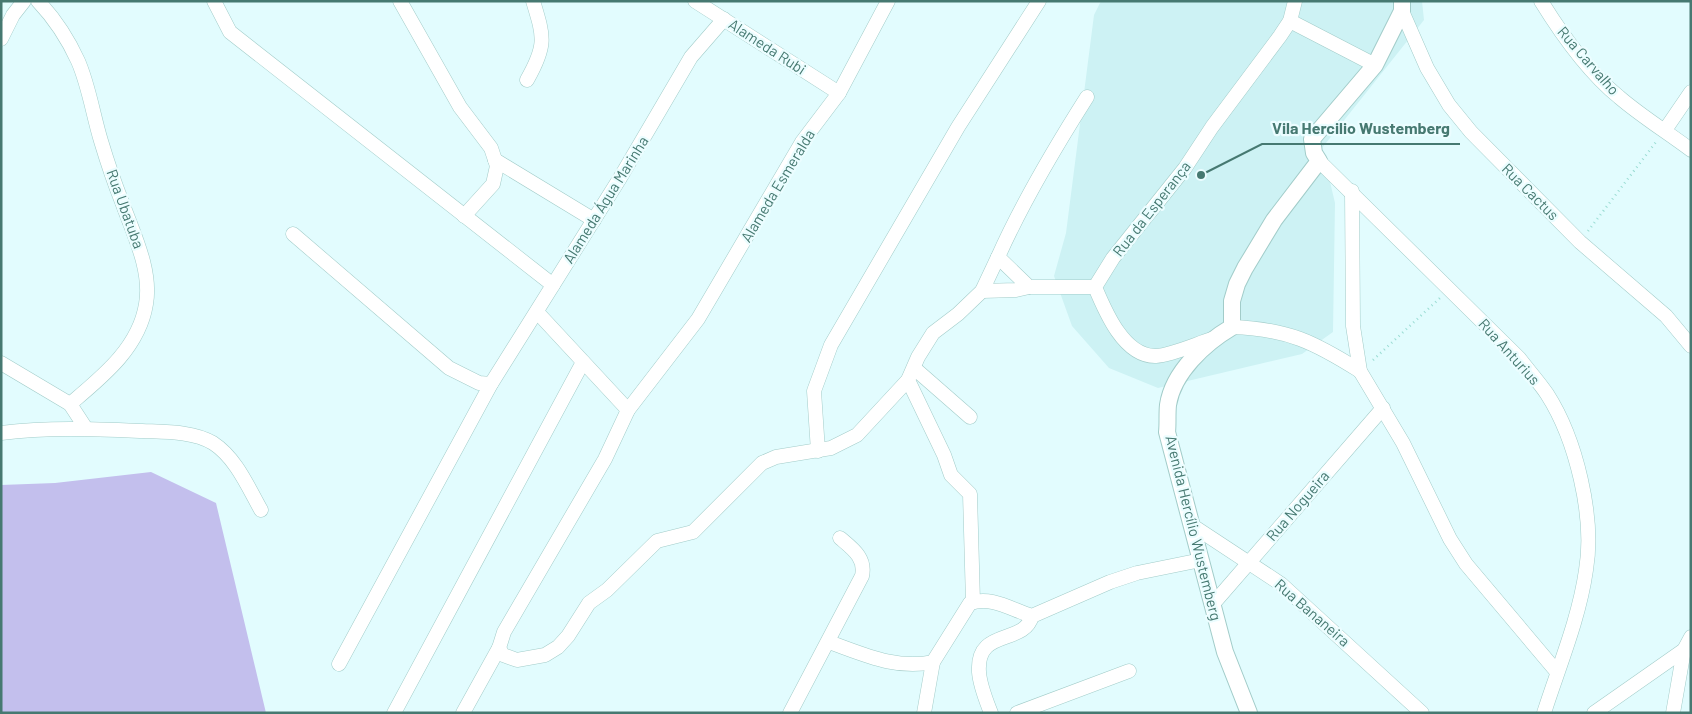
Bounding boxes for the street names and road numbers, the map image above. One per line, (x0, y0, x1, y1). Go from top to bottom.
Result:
street label: Alameda Rubi (725, 14, 810, 78)
street label: Rua Carvalho (1554, 22, 1623, 98)
street label: Alameda Esmeralda (736, 126, 818, 245)
street label: Alameda Água Marinha (559, 133, 652, 266)
street label: Rua da Esperança (1108, 157, 1194, 260)
street label: Rua Cactus (1499, 159, 1563, 223)
street label: Rua Ubatuba (103, 167, 149, 251)
street label: Rua Anturius (1475, 314, 1544, 388)
street label: Avenida Hercílio Wustemberg (1162, 433, 1226, 622)
street label: Rua Nogueira (1262, 467, 1333, 544)
street label: Rua Bananeira (1271, 575, 1354, 650)

